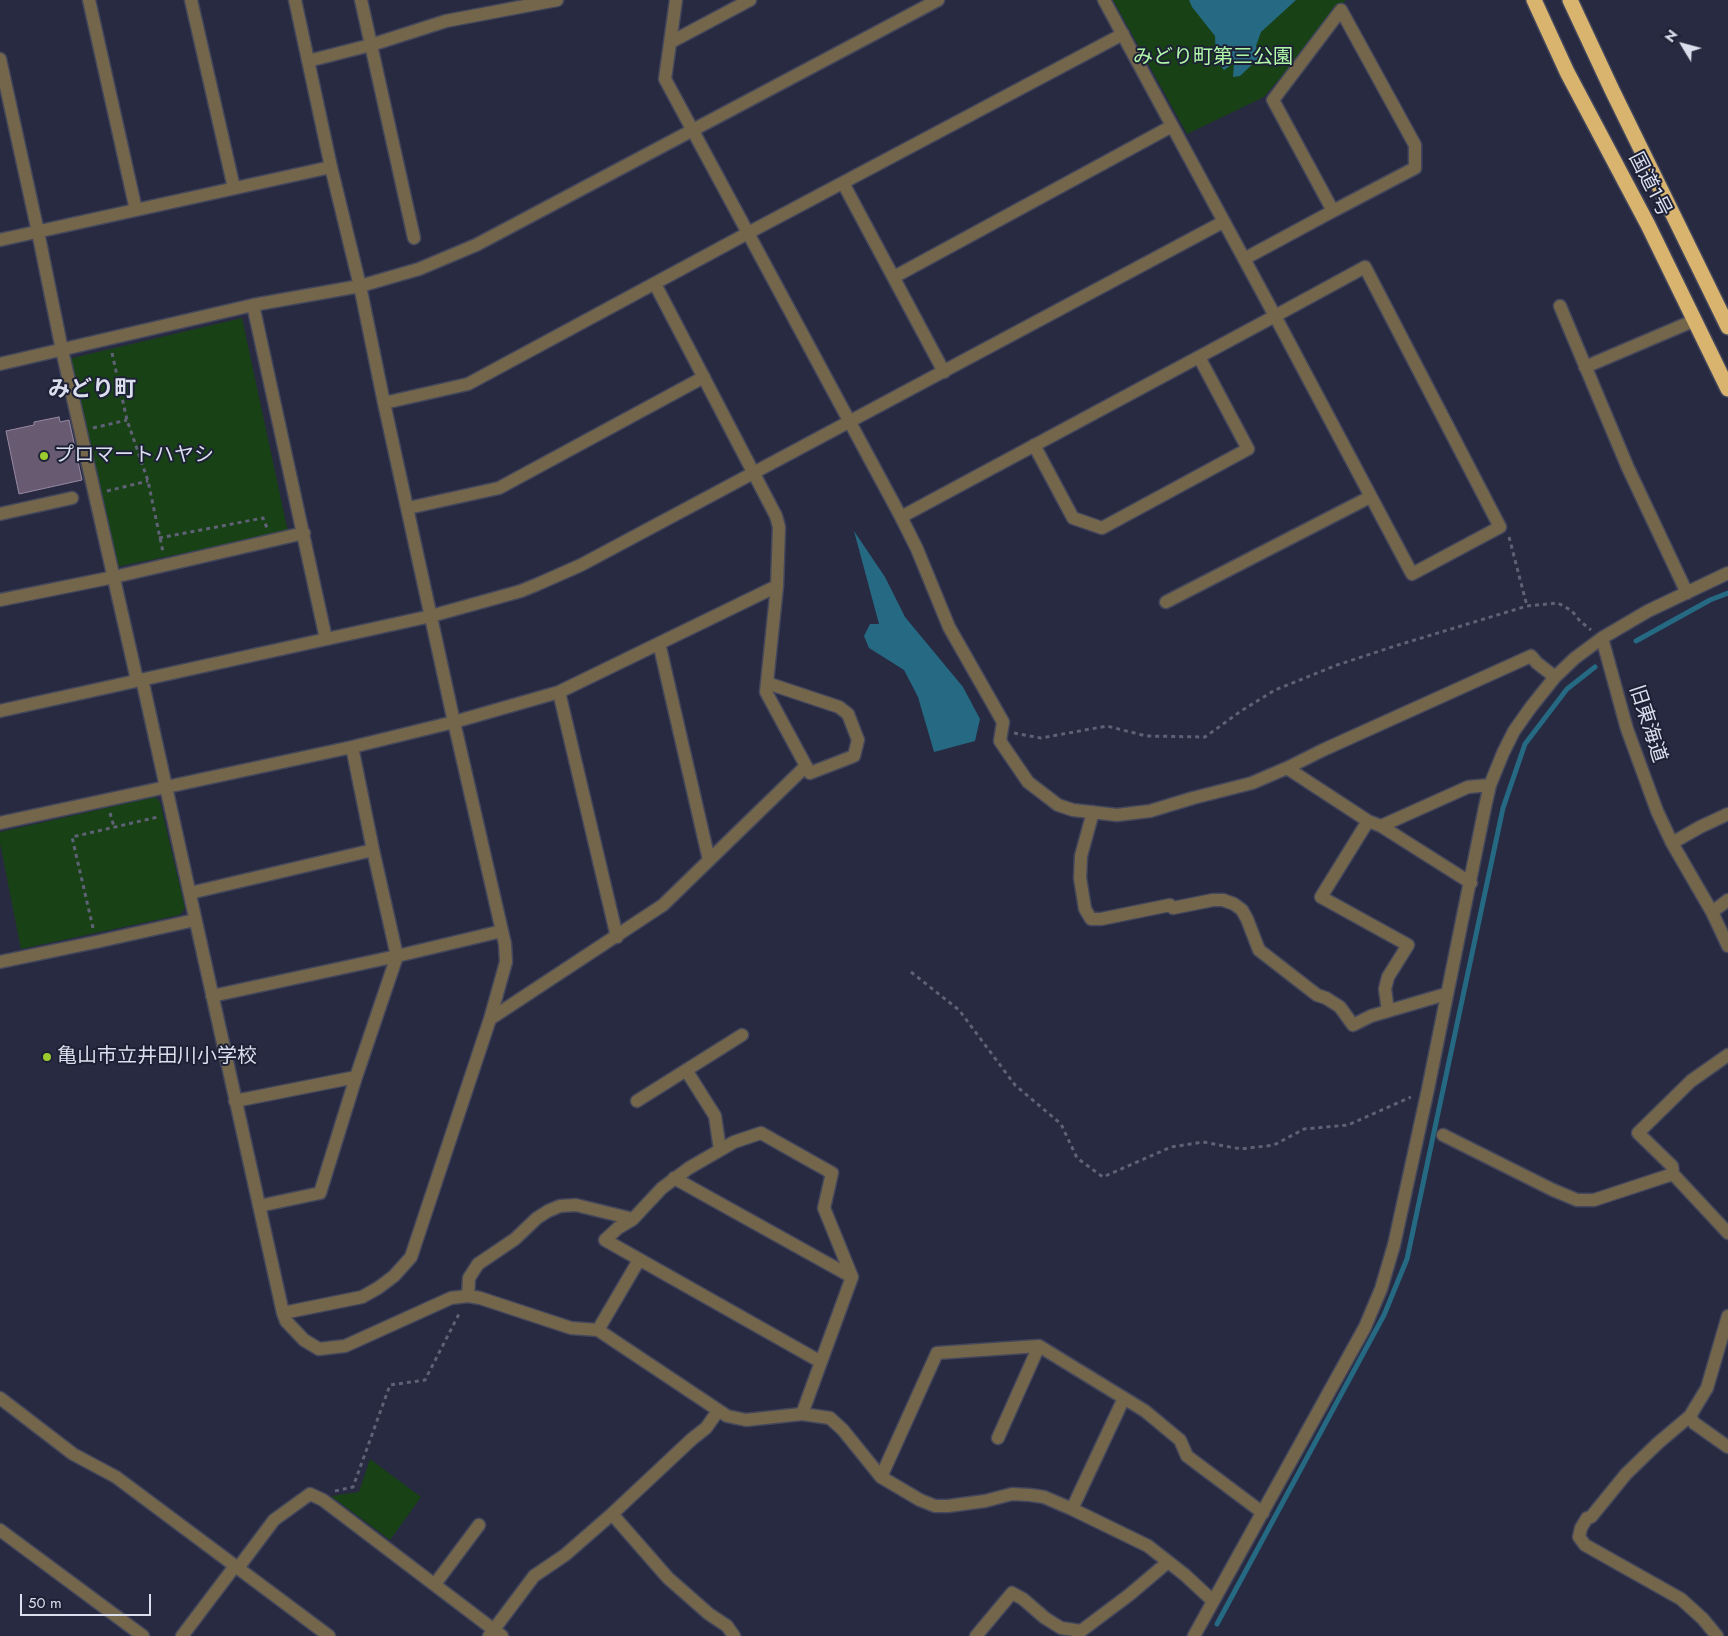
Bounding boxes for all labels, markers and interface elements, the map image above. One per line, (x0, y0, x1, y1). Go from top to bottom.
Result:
north arrow (1658, 20, 1708, 70)
text: N (1660, 26, 1682, 46)
park label: みどり町第三公園 (1133, 46, 1293, 70)
street label: 国道1号 (1623, 149, 1675, 221)
district label: みどり町 (48, 378, 136, 404)
place label: プロマートハヤシ (54, 444, 214, 468)
marker: プロマートハヤシ (38, 450, 50, 462)
street label: 旧東海道 (1623, 682, 1671, 766)
place label: 亀山市立井田川小学校 (57, 1045, 257, 1069)
marker: 亀山市立井田川小学校 (41, 1051, 53, 1063)
scale bar (22, 1584, 154, 1616)
text: 50 m (28, 1592, 62, 1614)

